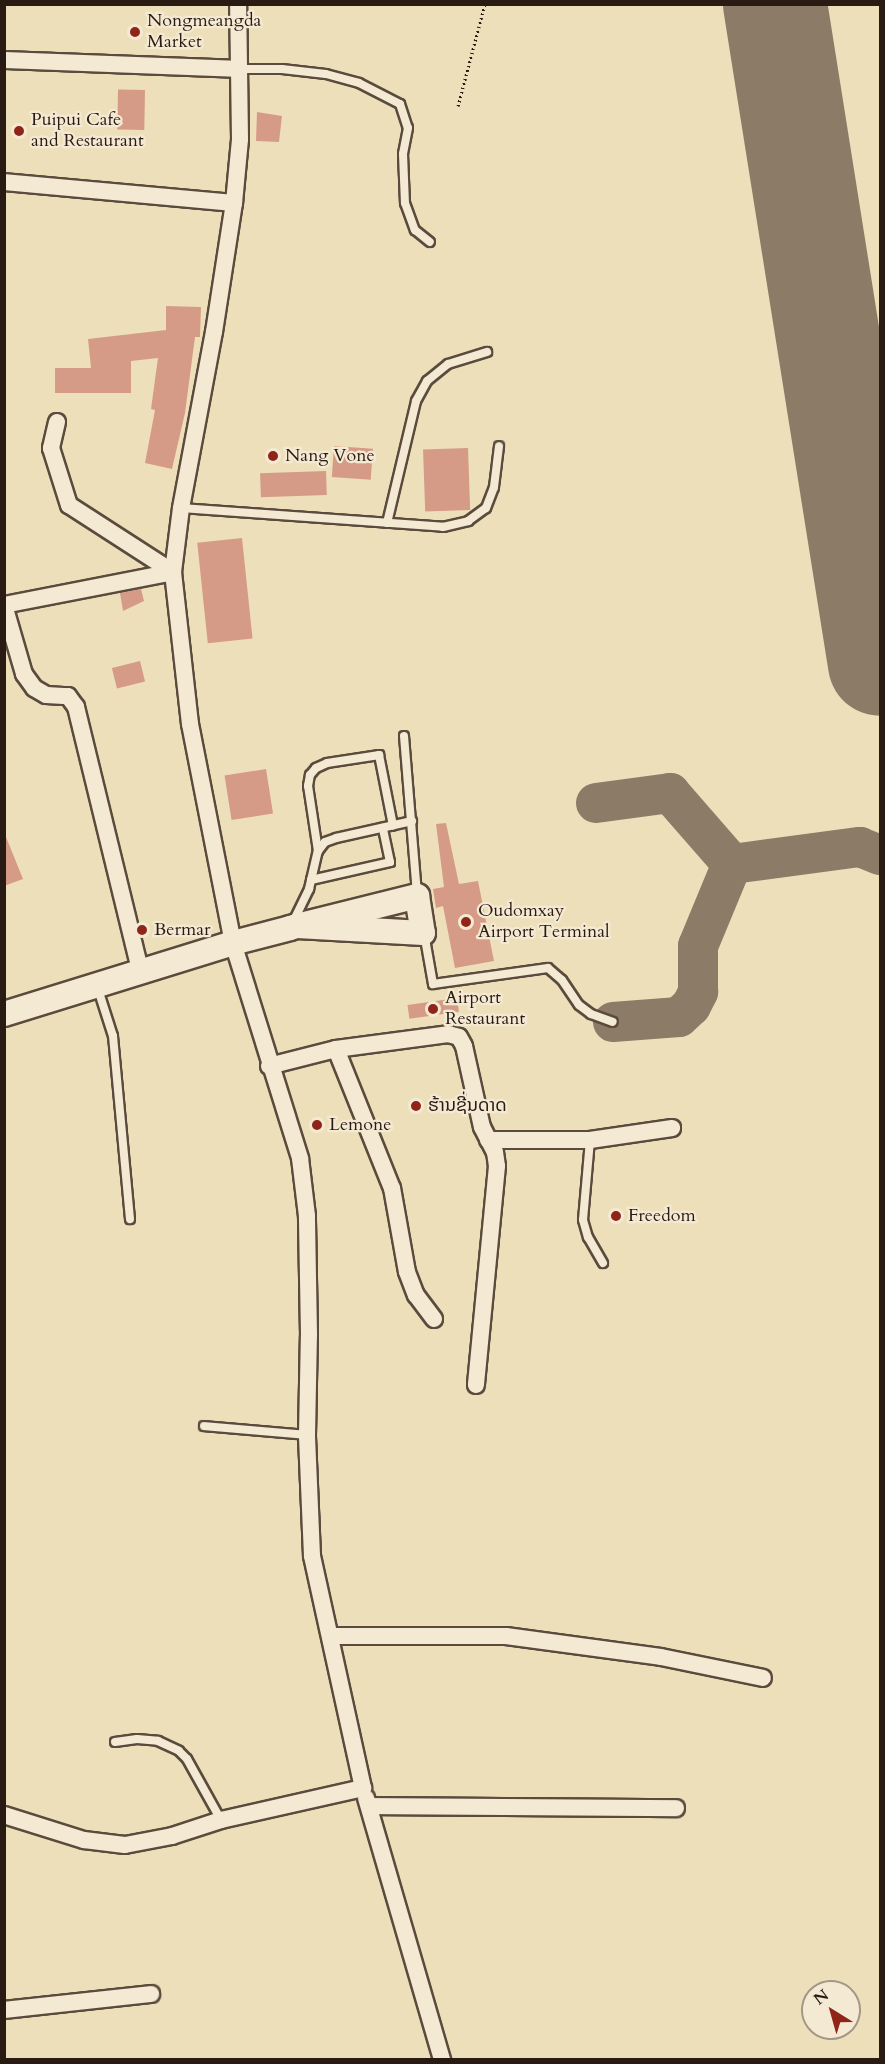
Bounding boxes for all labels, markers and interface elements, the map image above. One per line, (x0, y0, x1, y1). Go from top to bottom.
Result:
place label: Nongmeangda Market (147, 11, 261, 54)
marker: Nongmeangda Market (128, 25, 142, 39)
place label: Puipui Cafe and Restaurant (31, 110, 144, 152)
marker: Puipui Cafe and Restaurant (12, 124, 26, 138)
place label: Nang Vone (285, 445, 375, 467)
marker: Nang Vone (266, 449, 280, 463)
place label: Oudomxay Airport Terminal (478, 901, 610, 944)
marker: Oudomxay Airport Terminal (459, 915, 473, 929)
place label: Bermar (154, 919, 211, 941)
marker: Bermar (135, 923, 149, 937)
place label: Airport Restaurant (445, 988, 525, 1030)
marker: Airport Restaurant (426, 1002, 440, 1016)
place label: ຮ້ານຊີ່ນດາດ (428, 1095, 507, 1117)
marker: ຮ້ານຊີ່ນດາດ (409, 1099, 423, 1113)
place label: Lemone (329, 1114, 391, 1136)
marker: Lemone (310, 1118, 324, 1132)
place label: Freedom (628, 1205, 696, 1227)
marker: Freedom (609, 1209, 623, 1223)
north arrow (801, 1980, 861, 2040)
text: N (809, 1984, 834, 2010)

